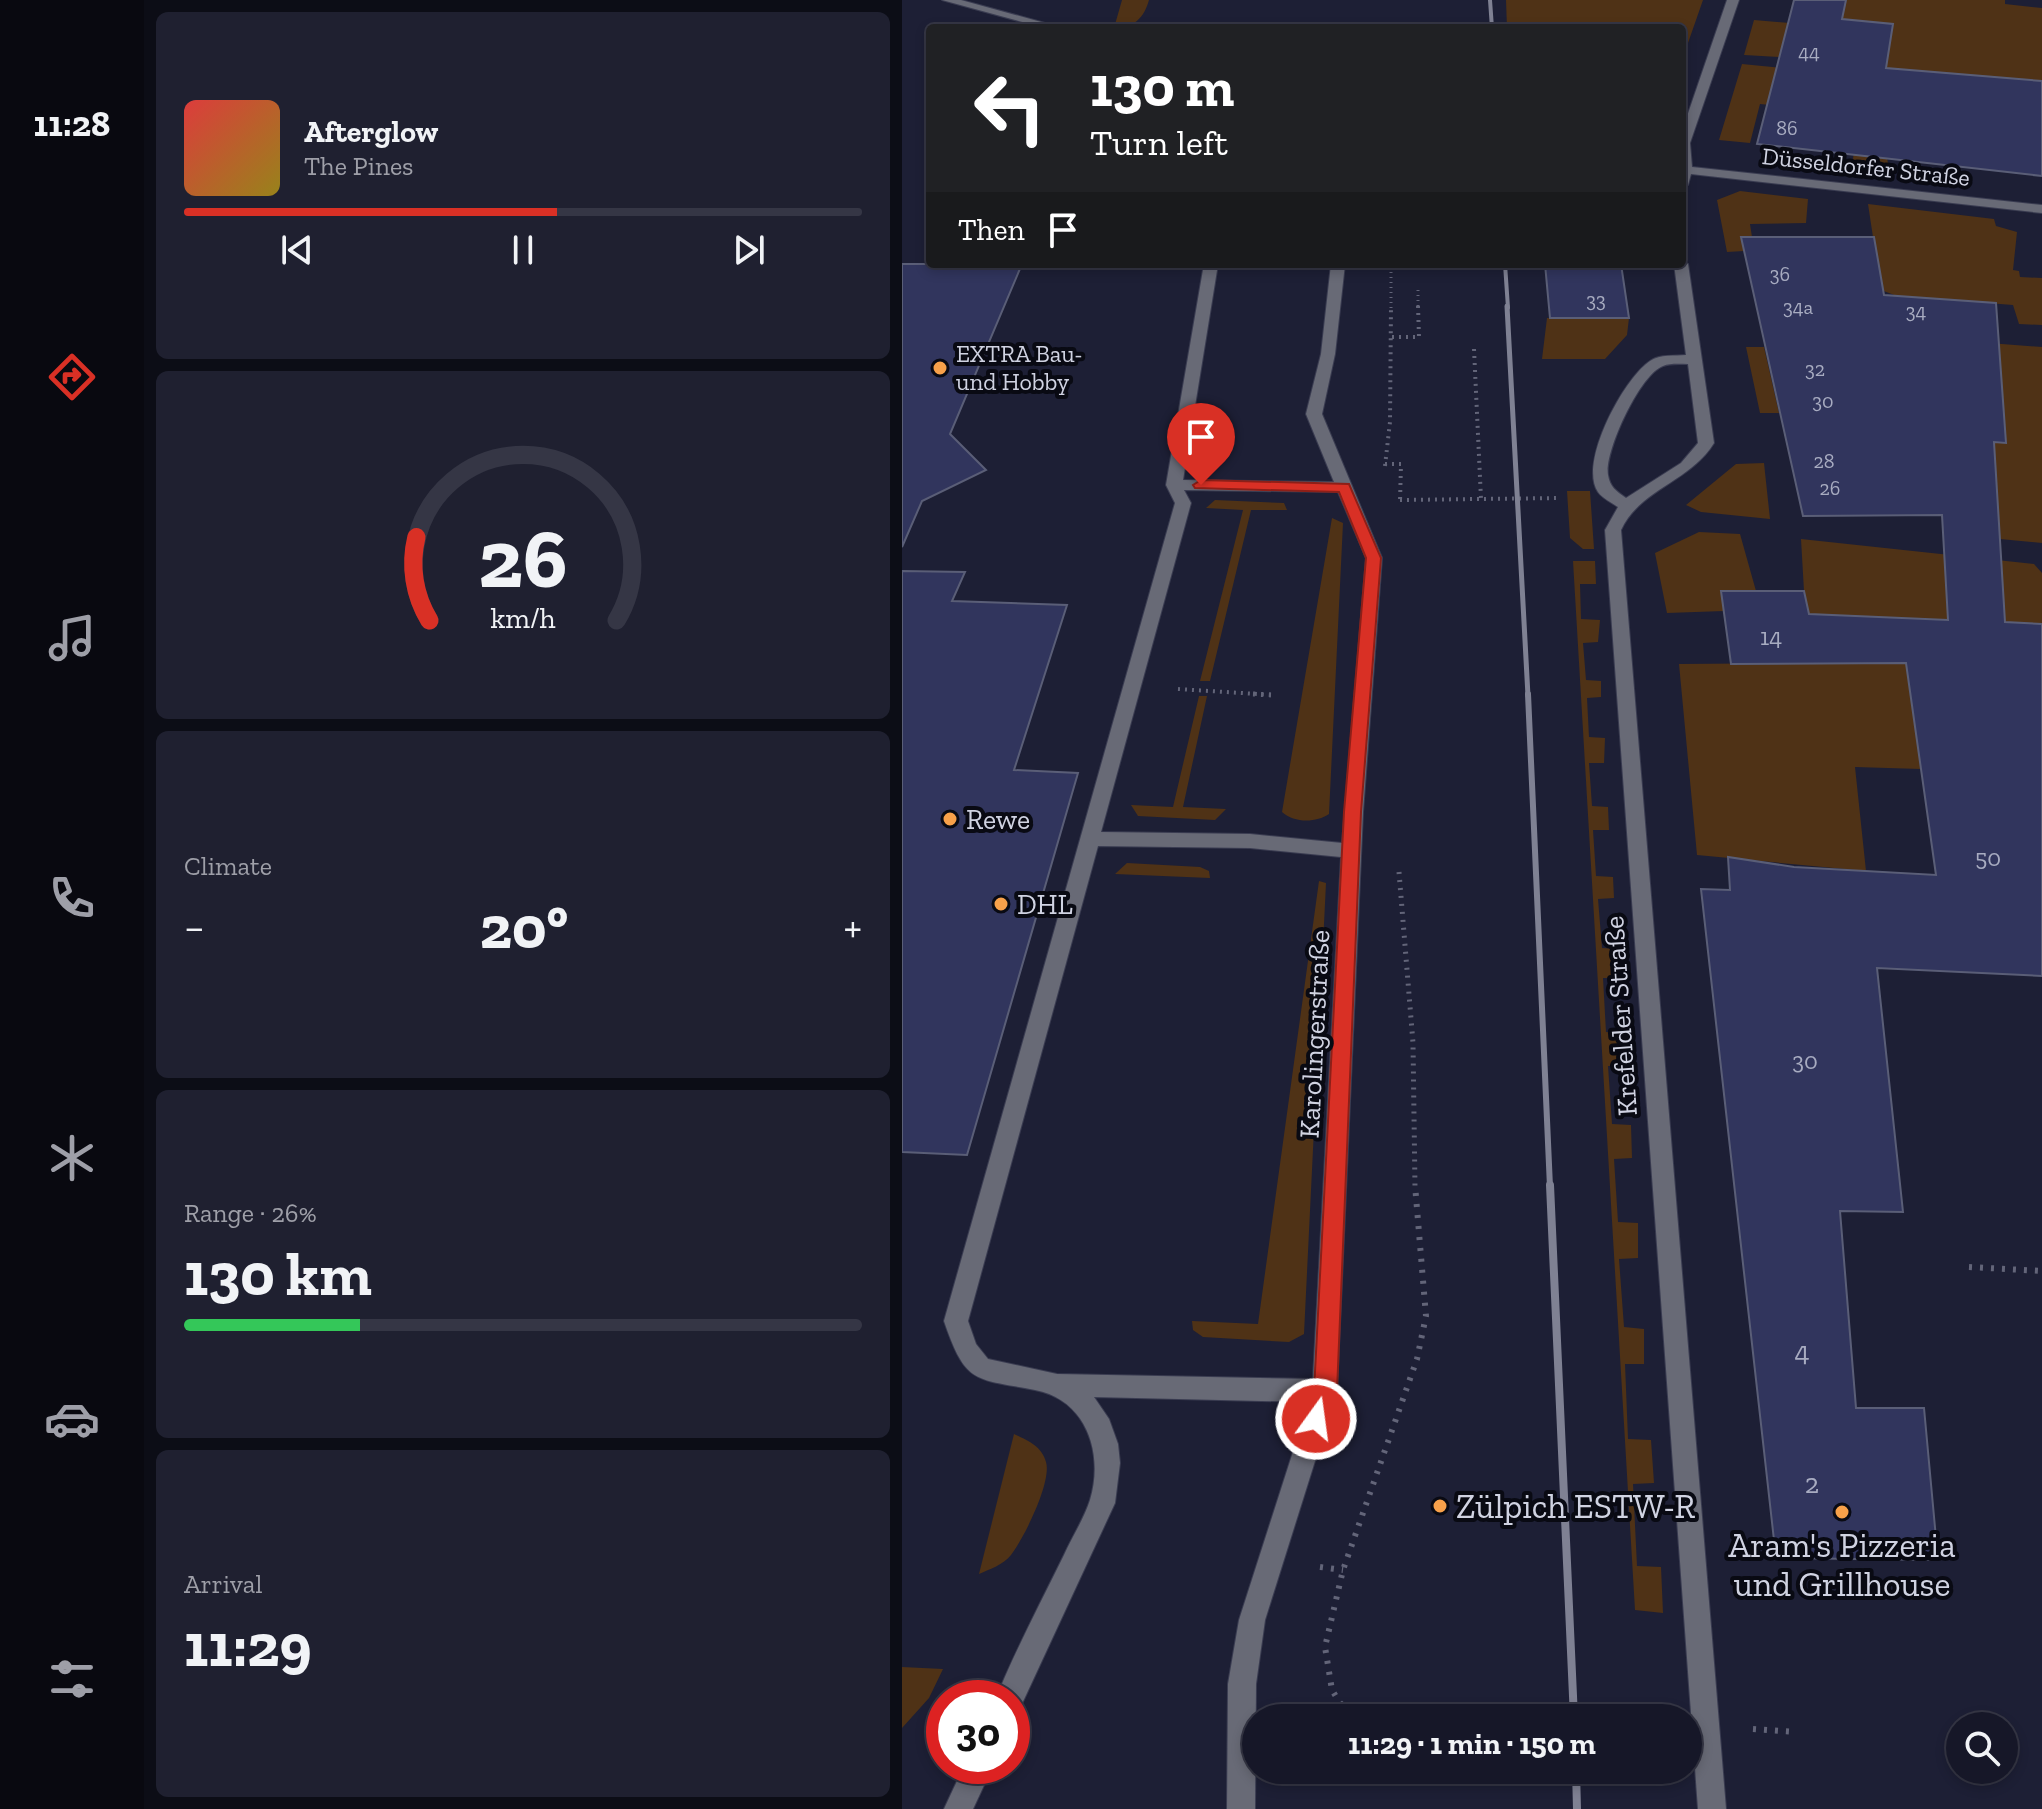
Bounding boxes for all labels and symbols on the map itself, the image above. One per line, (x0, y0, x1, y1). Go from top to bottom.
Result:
house number: 44 (1798, 40, 1820, 64)
house number: 86 (1776, 116, 1798, 140)
street label: Düsseldorfer Straße (1761, 141, 1971, 192)
house number: 36 (1770, 262, 1790, 286)
house number: 33 (1586, 288, 1606, 312)
house number: 34a (1783, 295, 1813, 319)
house number: 34 (1906, 299, 1926, 323)
place label: EXTRA Bau- und Hobby (956, 339, 1083, 396)
house number: 32 (1805, 357, 1825, 381)
marker: EXTRA Bau- und Hobby (931, 359, 949, 377)
house number: 30 (1812, 389, 1834, 413)
pin (1167, 403, 1235, 485)
house number: 28 (1813, 449, 1835, 473)
house number: 26 (1820, 476, 1840, 500)
house number: 14 (1760, 622, 1782, 651)
place label: Rewe (966, 803, 1030, 836)
marker: Rewe (941, 810, 959, 828)
house number: 50 (1975, 843, 2001, 872)
place label: DHL (1017, 888, 1073, 921)
marker: DHL (992, 895, 1010, 913)
street label: Krefelder Straße (1597, 915, 1644, 1117)
street label: Karolingerstraße (1293, 929, 1336, 1139)
house number: 30 (1792, 1046, 1818, 1075)
house number: 4 (1794, 1335, 1810, 1368)
position arrow (1274, 1377, 1358, 1461)
house number: 2 (1805, 1467, 1819, 1500)
place label: Zülpich ESTW-R (1456, 1486, 1695, 1527)
marker: Zülpich ESTW-R (1431, 1497, 1449, 1515)
marker: Aram's Pizzeria und Grillhouse (1833, 1503, 1851, 1521)
place label: Aram's Pizzeria und Grillhouse (1728, 1525, 1956, 1605)
speed limit sign: 30 (926, 1680, 1030, 1784)

